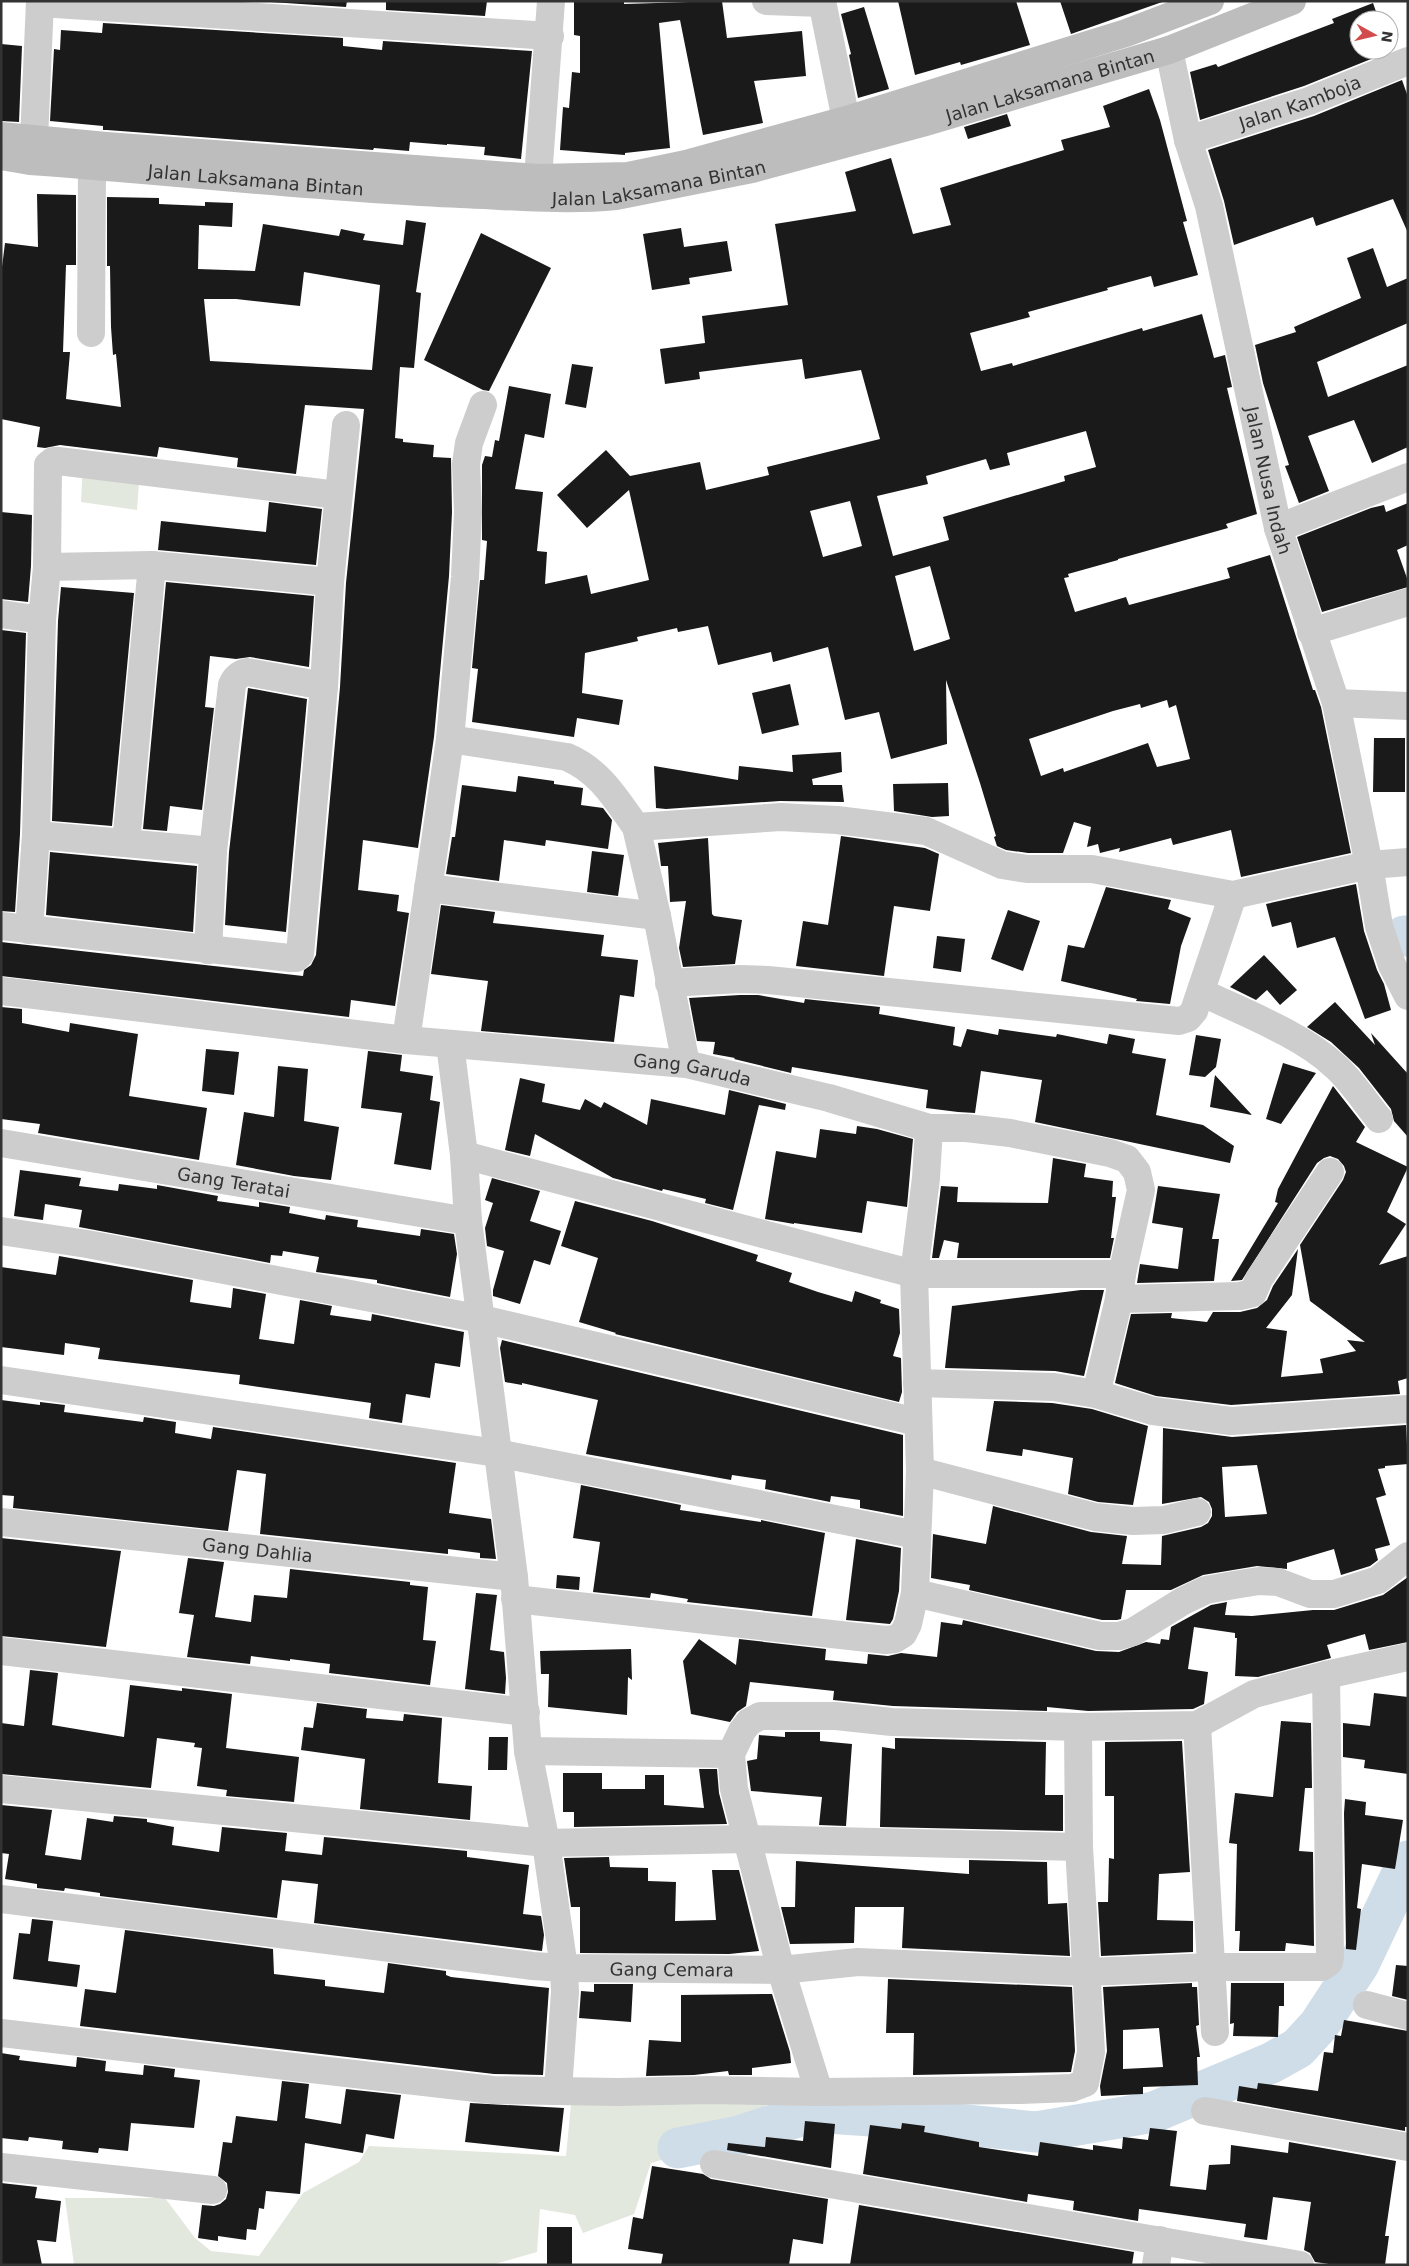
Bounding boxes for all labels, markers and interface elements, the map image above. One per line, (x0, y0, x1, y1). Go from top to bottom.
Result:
north arrow (1349, 10, 1399, 60)
text: N (1378, 30, 1396, 44)
street label: Jalan Laksamana Bintan (942, 44, 1157, 126)
street label: Jalan Kamboja (1235, 71, 1364, 134)
street label: Jalan Laksamana Bintan (551, 155, 768, 209)
street label: Jalan Laksamana Bintan (146, 160, 364, 199)
street label: Jalan Nusa Indah (1242, 403, 1296, 557)
street label: Gang Garuda (632, 1049, 754, 1090)
street label: Gang Teratai (176, 1162, 292, 1202)
street label: Gang Dahlia (201, 1533, 314, 1566)
street label: Gang Cemara (610, 1958, 734, 1980)

